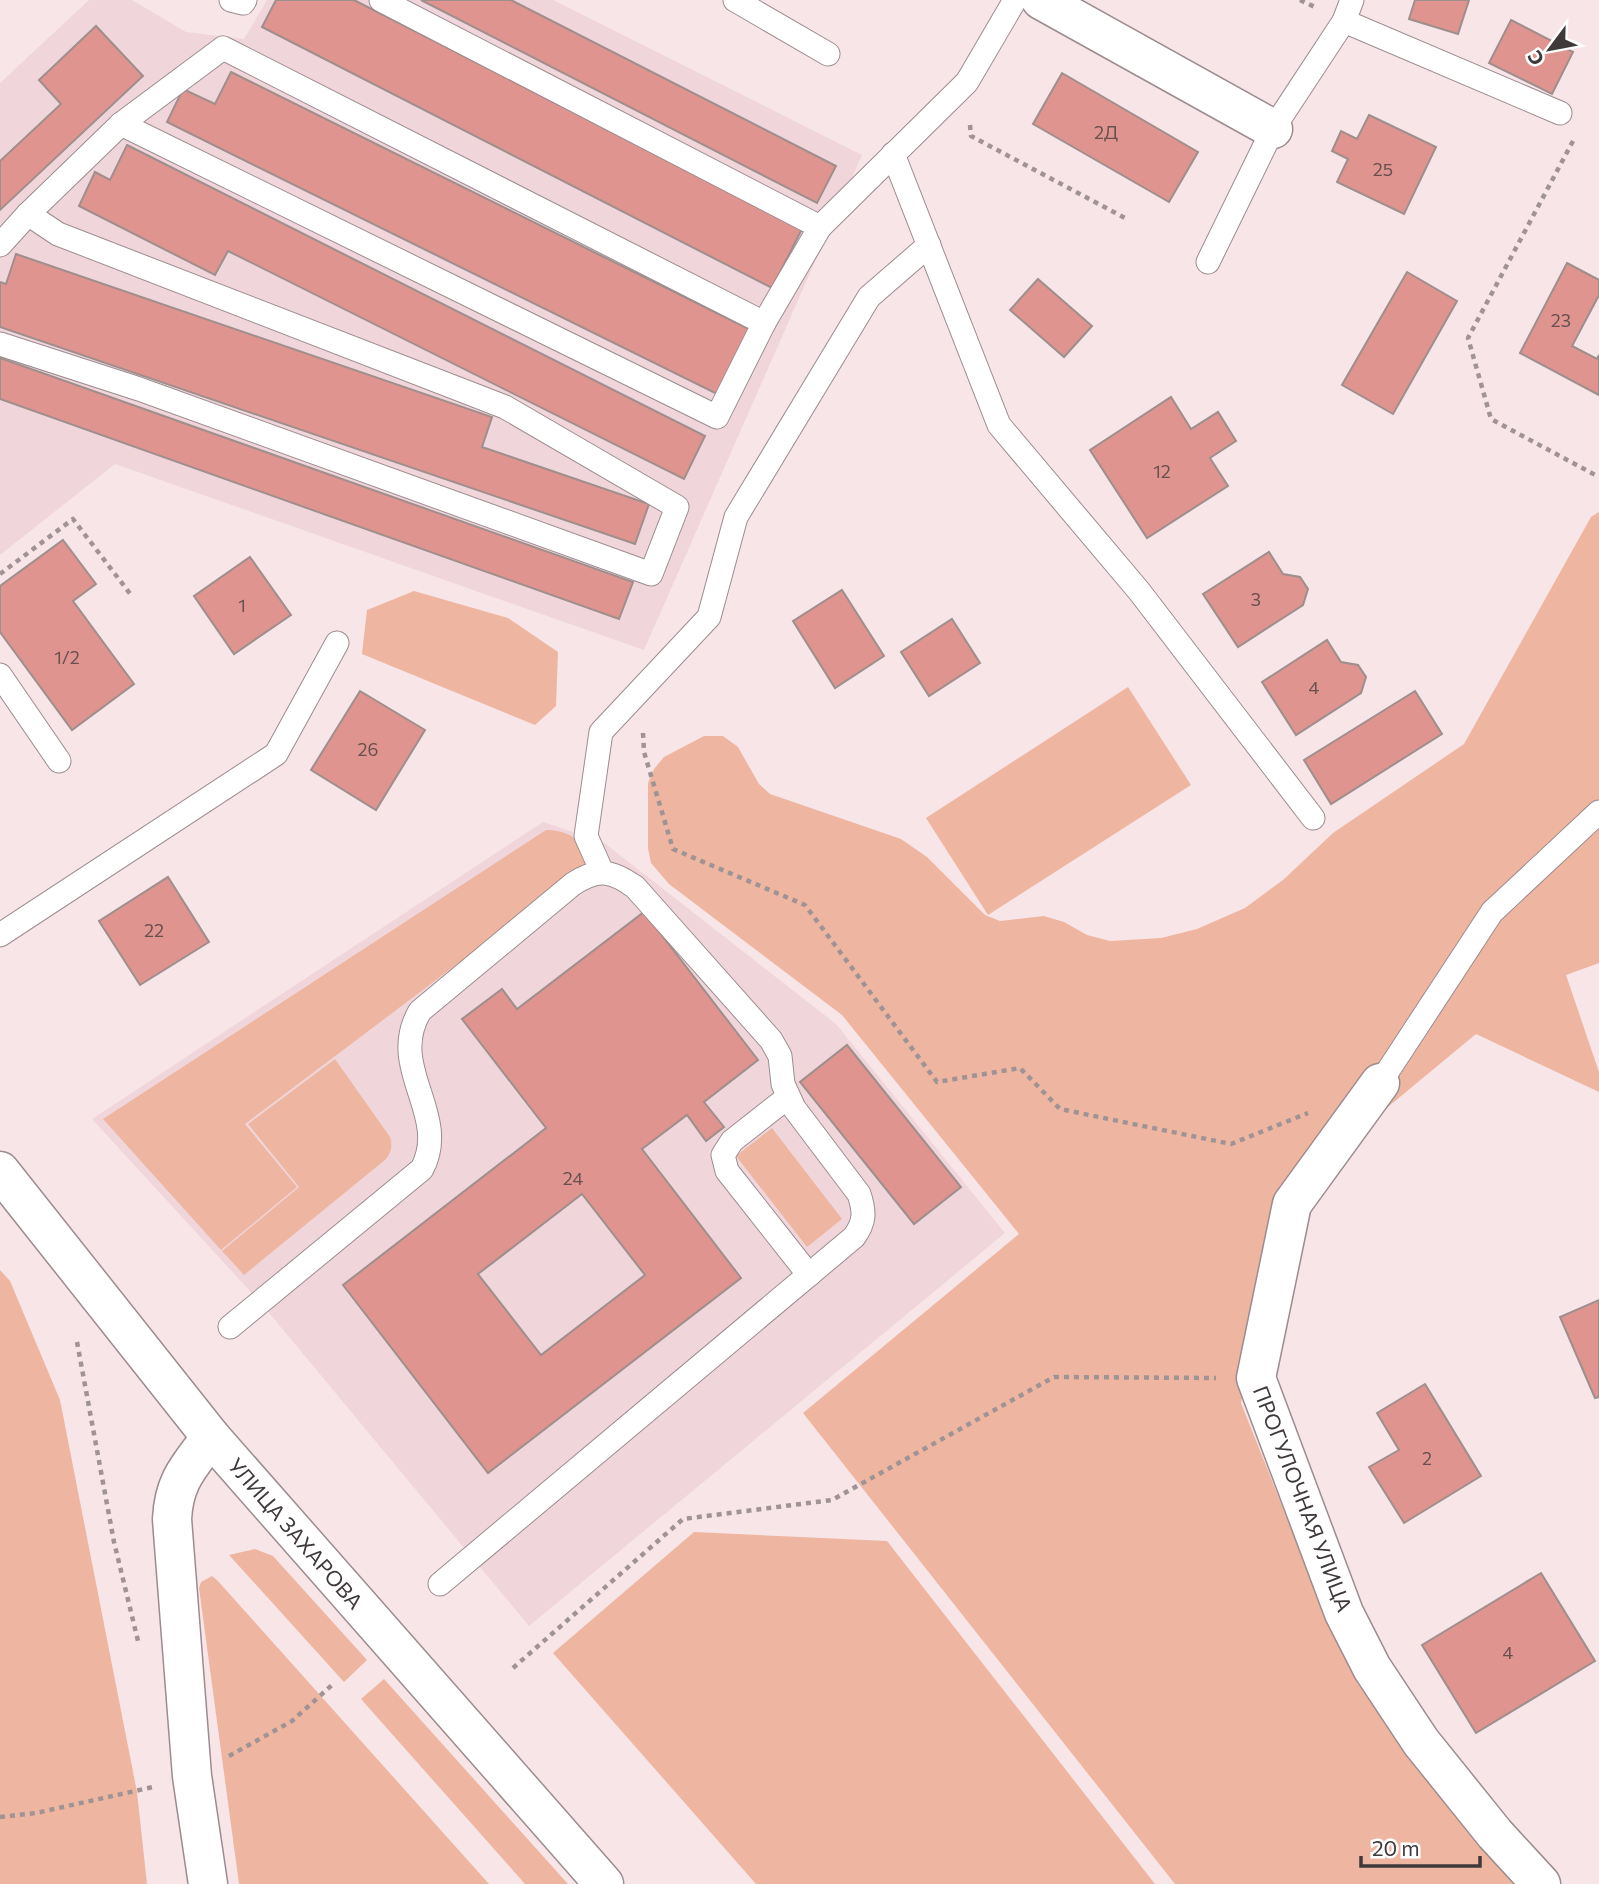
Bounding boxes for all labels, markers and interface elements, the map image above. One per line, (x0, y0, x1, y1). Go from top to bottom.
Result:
north arrow (1515, 14, 1585, 84)
text: С (1522, 47, 1548, 70)
house number: 2Д (1094, 121, 1118, 143)
house number: 25 (1373, 158, 1393, 180)
house number: 23 (1551, 309, 1571, 331)
house number: 12 (1153, 460, 1171, 482)
house number: 3 (1251, 588, 1261, 610)
house number: 1 (238, 594, 246, 616)
house number: 1/2 (54, 646, 80, 668)
house number: 4 (1309, 676, 1320, 698)
house number: 26 (358, 738, 378, 760)
house number: 22 (144, 919, 164, 941)
house number: 24 (563, 1167, 583, 1189)
street label: ПРОГУЛОЧНАЯ УЛИЦА (1249, 1382, 1358, 1615)
house number: 2 (1422, 1447, 1432, 1469)
street label: УЛИЦА ЗАХАРОВА (224, 1452, 369, 1614)
house number: 4 (1503, 1641, 1514, 1663)
scale bar (1361, 1825, 1480, 1869)
text: 20 m (1372, 1835, 1420, 1860)

